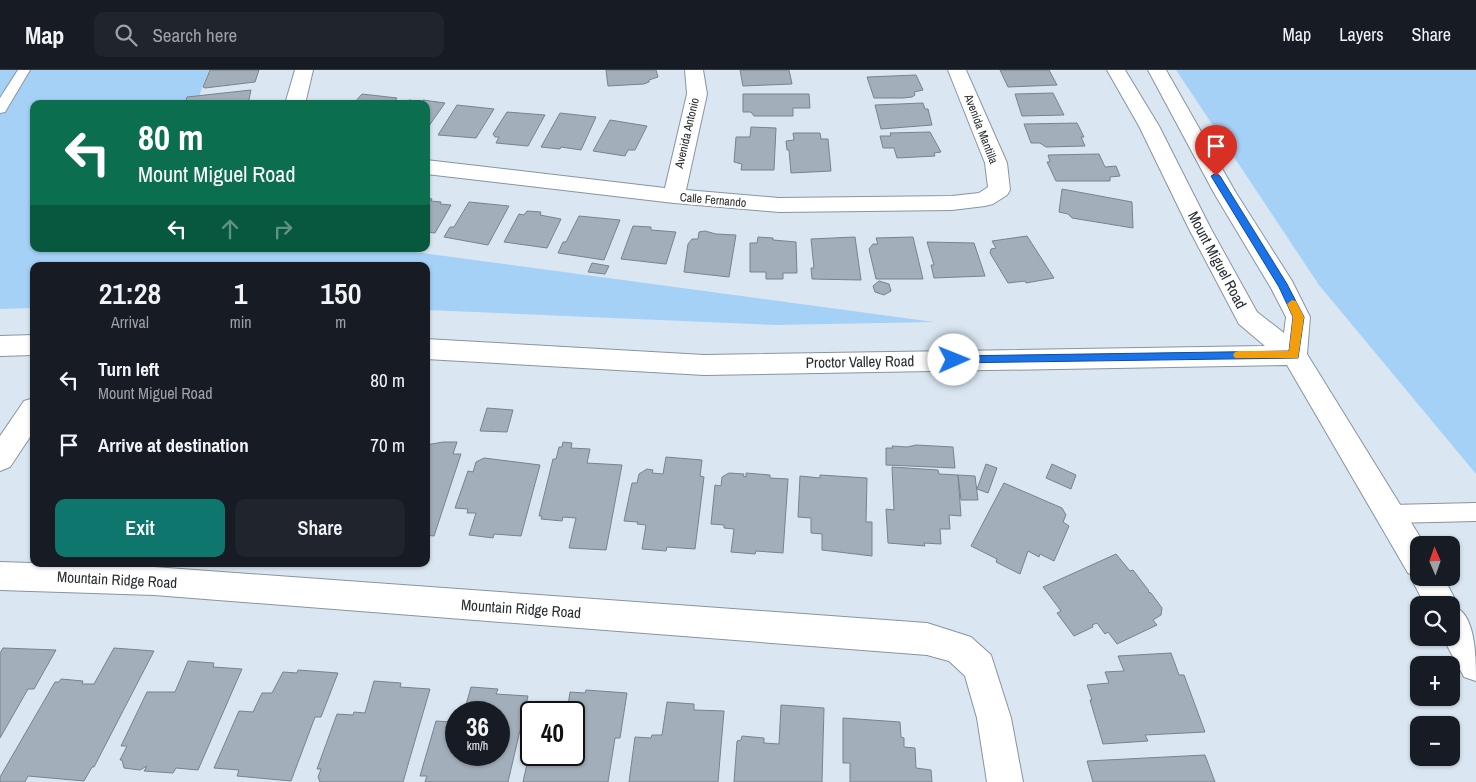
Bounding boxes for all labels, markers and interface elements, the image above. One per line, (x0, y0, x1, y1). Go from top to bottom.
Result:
search box (94, 12, 444, 57)
text: Map (25, 19, 64, 51)
icon: search (112, 21, 140, 49)
text: Search here (152, 22, 237, 48)
text: Map (1283, 22, 1311, 47)
text: Layers (1339, 22, 1384, 47)
text: Share (1412, 22, 1451, 47)
street label: Avenida Mantilla (960, 91, 1002, 166)
street label: Avenida Antonio (671, 96, 703, 171)
text: 80 m (138, 114, 203, 161)
icon: left (55, 120, 120, 185)
pin (1195, 125, 1237, 176)
icon: arrive (1202, 132, 1230, 160)
text: Mount Miguel Road (138, 159, 295, 189)
street label: Calle Fernando (679, 189, 747, 211)
street label: Mount Miguel Road (1183, 207, 1252, 312)
icon: left (163, 215, 191, 243)
icon: ahead (216, 215, 244, 243)
icon: right (269, 215, 297, 243)
text: 21:28 (99, 273, 161, 313)
text: 1 (234, 273, 248, 313)
text: 150 (320, 273, 361, 313)
text: Arrival (111, 311, 149, 333)
text: min (230, 311, 252, 333)
text: m (335, 311, 346, 333)
position arrow (927, 333, 979, 385)
street label: Proctor Valley Road (806, 350, 914, 373)
text: Turn left (98, 356, 159, 382)
icon: left (55, 366, 83, 394)
text: 80 m (370, 367, 405, 393)
text: Mount Miguel Road (98, 382, 213, 404)
icon: arrive (55, 431, 83, 459)
text: Arrive at destination (98, 432, 249, 458)
text: 70 m (370, 432, 405, 458)
button: Exit (55, 499, 225, 557)
button: Share (235, 499, 405, 557)
north arrow (1410, 536, 1460, 586)
map controls (1410, 536, 1460, 766)
street label: Mountain Ridge Road (56, 566, 178, 593)
street label: Mountain Ridge Road (460, 594, 582, 623)
button: search (1410, 596, 1460, 646)
button: + (1410, 656, 1460, 706)
speed limit sign: 40 (520, 701, 585, 766)
text: 36 (466, 710, 489, 744)
button: − (1410, 716, 1460, 766)
text: km/h (467, 738, 488, 754)

